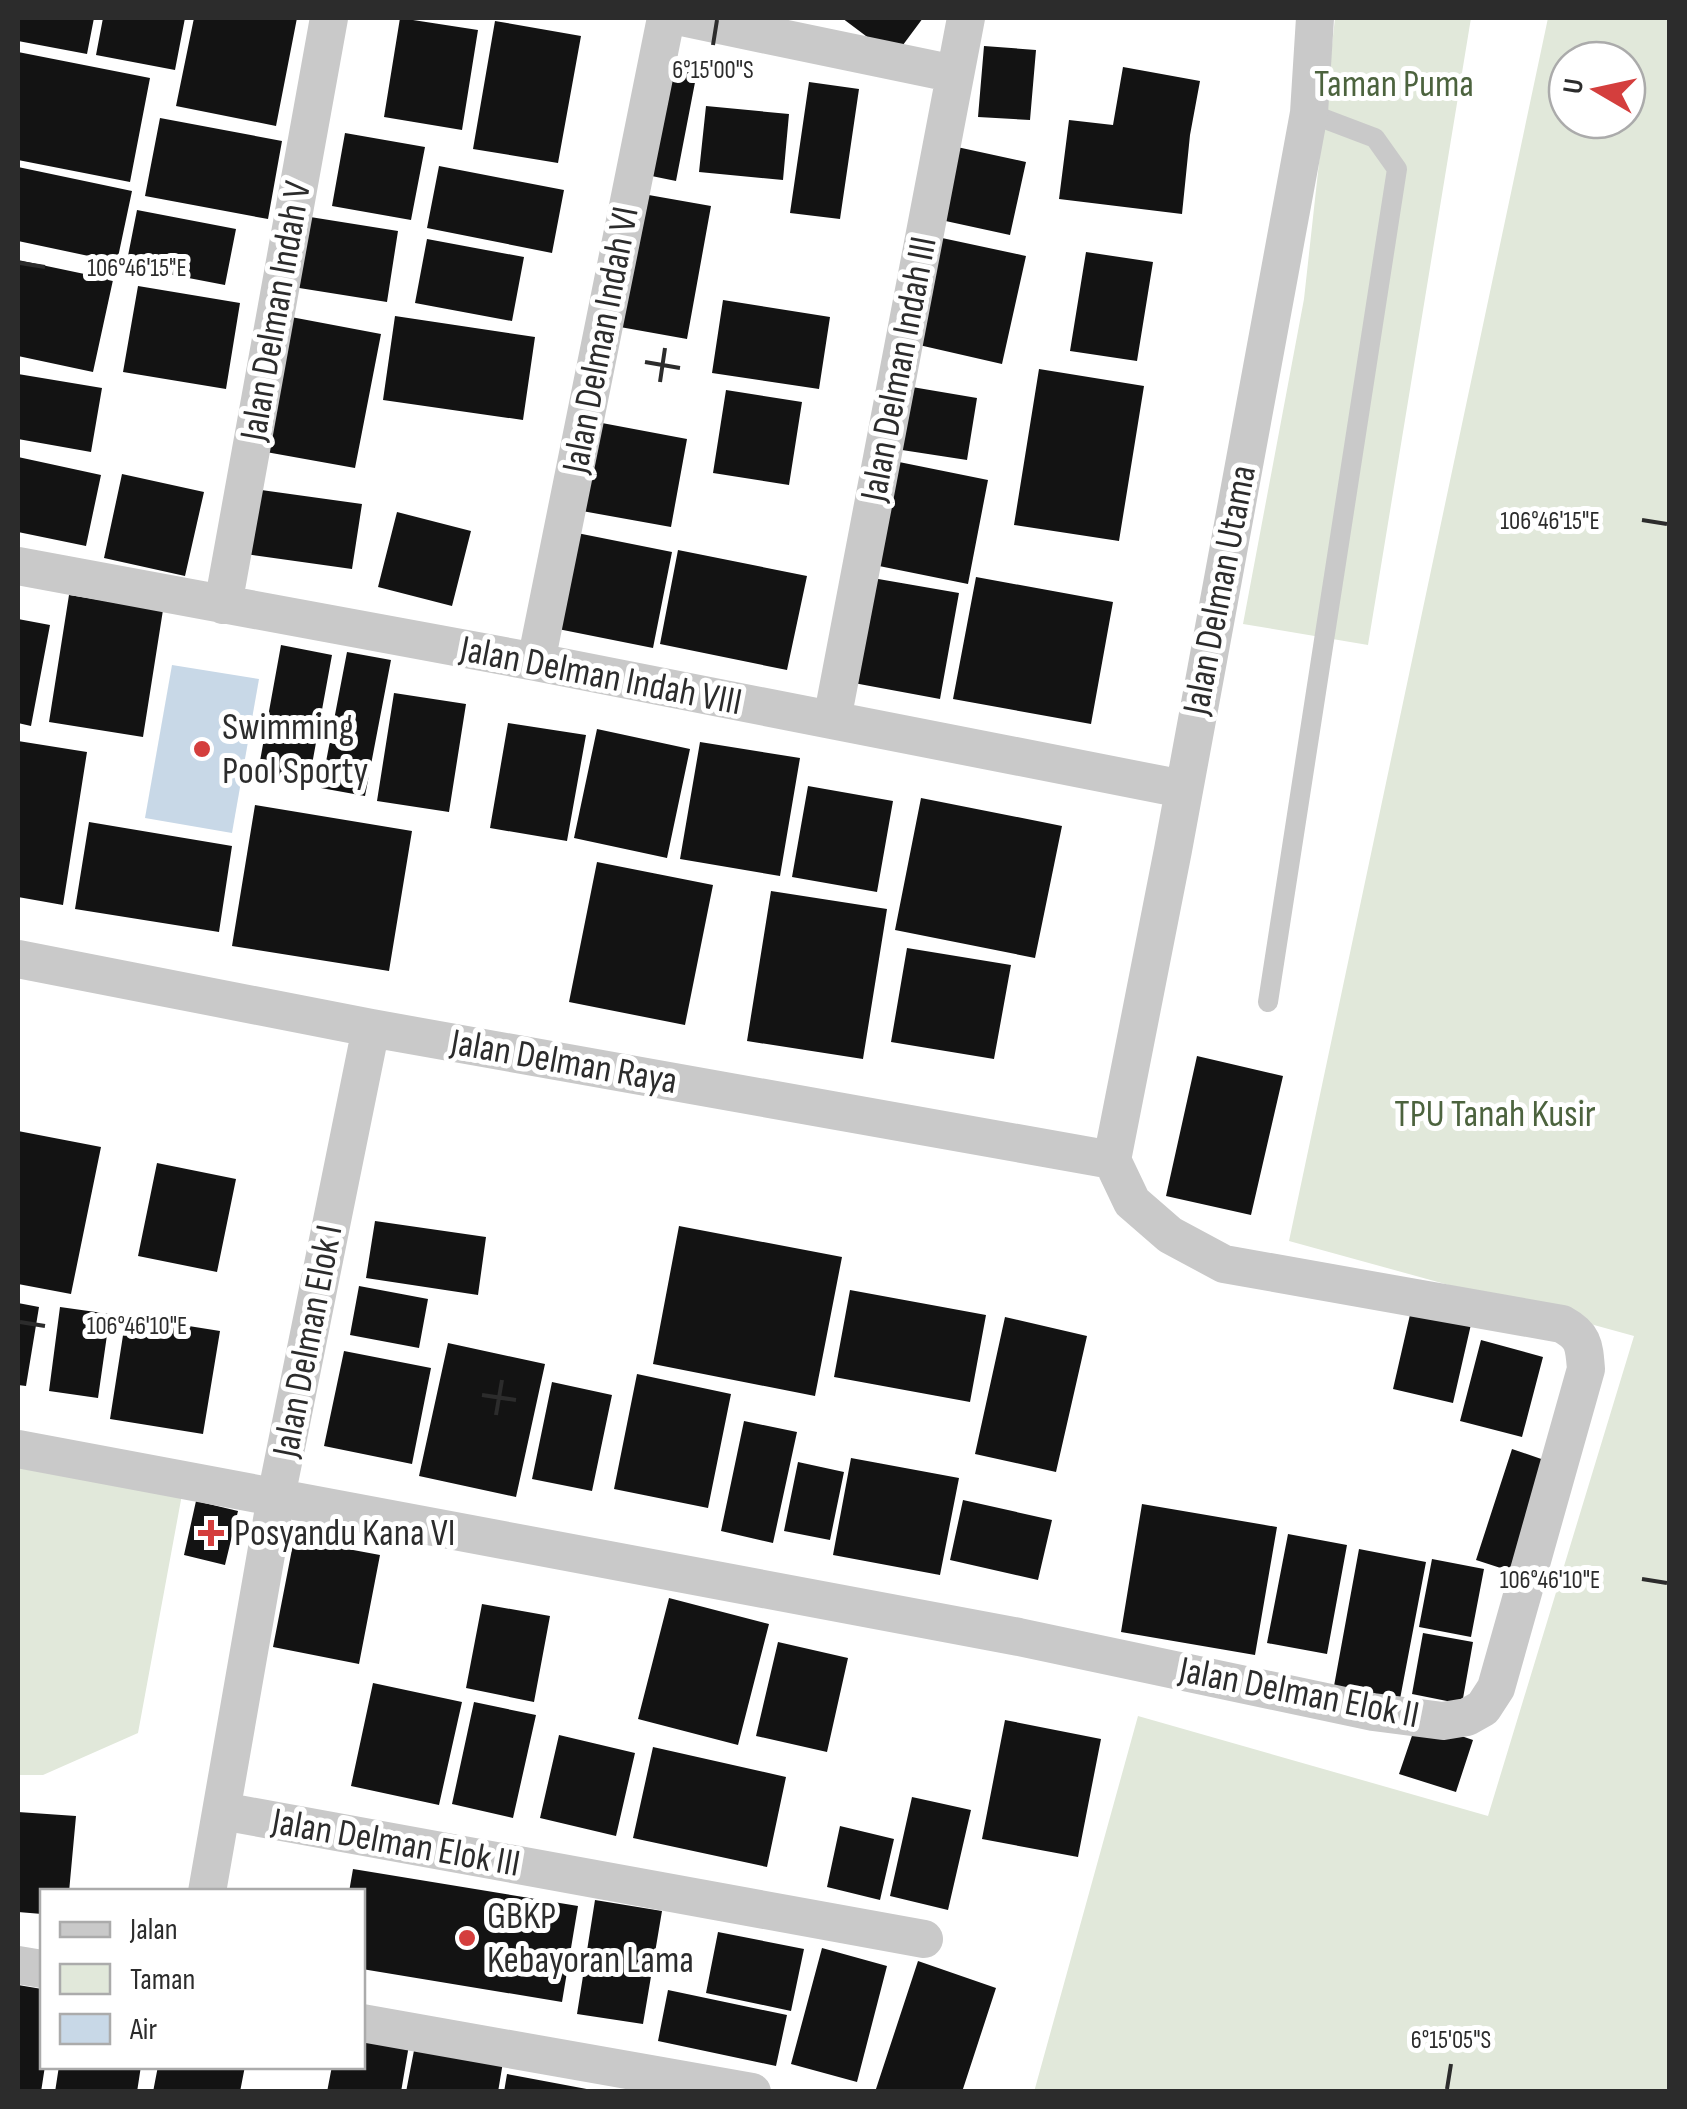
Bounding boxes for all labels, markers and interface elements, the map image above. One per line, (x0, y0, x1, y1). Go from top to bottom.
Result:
north arrow (1547, 40, 1647, 140)
text: 6°15'00"S (672, 55, 754, 86)
park label: Taman Puma (1314, 62, 1474, 107)
text: U (1556, 77, 1591, 96)
street label: Jalan Delman Indah V (231, 178, 321, 445)
street label: Jalan Delman Indah VI (553, 203, 649, 478)
street label: Jalan Delman Indah III (851, 233, 947, 506)
text: 106°46'15"E (87, 253, 187, 284)
street label: Jalan Delman Utama (1174, 462, 1266, 719)
text: 106°46'15"E (1500, 506, 1600, 537)
street label: Jalan Delman Indah VIII (456, 626, 745, 725)
place label: Swimming Pool Sporty (222, 705, 368, 794)
marker: Swimming Pool Sporty (191, 738, 213, 760)
street label: Jalan Delman Raya (446, 1020, 681, 1104)
park label: TPU Tanah Kusir (1394, 1092, 1596, 1137)
street label: Jalan Delman Elok I (263, 1221, 353, 1462)
text: 106°46'10"E (87, 1311, 187, 1342)
place label: Posyandu Kana VI (234, 1511, 455, 1556)
marker: Posyandu Kana VI (198, 1520, 224, 1546)
text: 106°46'10"E (1500, 1565, 1600, 1596)
street label: Jalan Delman Elok II (1174, 1648, 1423, 1738)
street label: Jalan Delman Elok III (268, 1799, 523, 1887)
legend (40, 1889, 365, 2069)
place label: GBKP Kebayoran Lama (487, 1894, 694, 1983)
text: Jalan (129, 1912, 178, 1948)
marker: GBKP Kebayoran Lama (456, 1927, 478, 1949)
text: Taman (130, 1962, 195, 1998)
text: Air (129, 2012, 157, 2048)
text: 6°15'05"S (1411, 2025, 1491, 2056)

